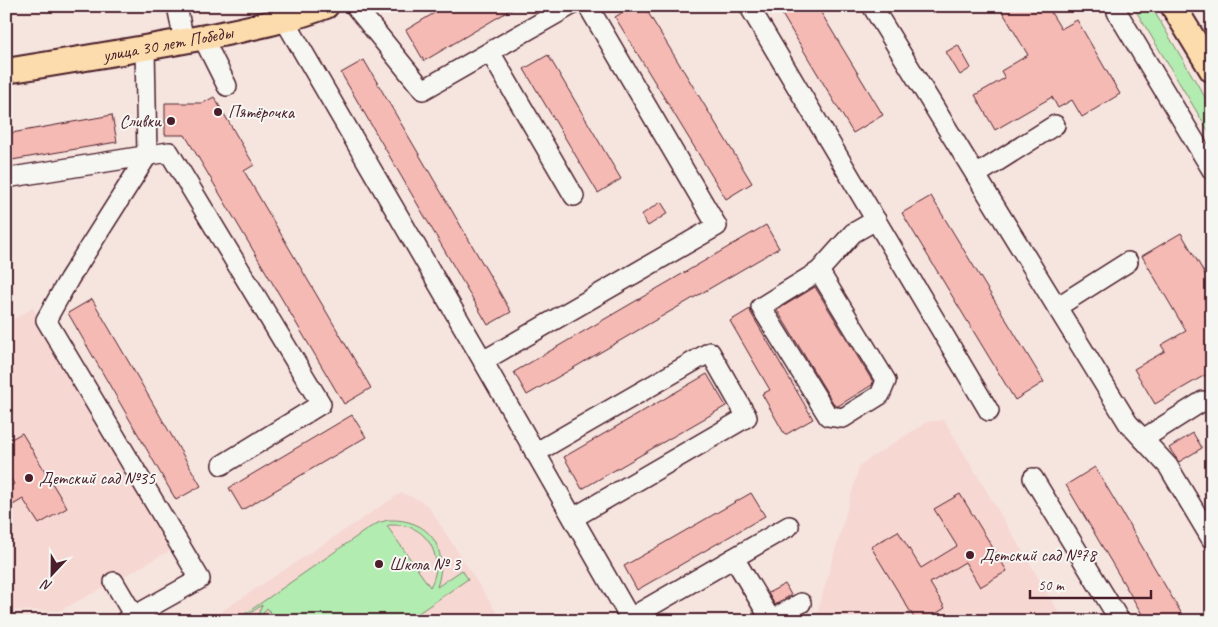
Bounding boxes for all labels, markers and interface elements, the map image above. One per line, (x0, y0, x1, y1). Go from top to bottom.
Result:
street label: улица 30 лет Победы (100, 21, 236, 66)
place label: Пятёрочка (228, 101, 296, 123)
marker: Пятёрочка (212, 106, 224, 118)
place label: Сливки (120, 110, 162, 132)
marker: Сливки (165, 115, 177, 127)
place label: Детский сад №35 (39, 467, 156, 489)
marker: Детский сад №35 (23, 472, 35, 484)
place label: Детский сад №78 (980, 544, 1098, 566)
marker: Детский сад №78 (964, 549, 976, 561)
north arrow (28, 550, 78, 600)
place label: Школа № 3 (389, 553, 462, 575)
marker: Школа № 3 (373, 558, 385, 570)
scale bar (1030, 567, 1152, 599)
text: N (38, 575, 55, 595)
text: 50 m (1038, 576, 1065, 595)

